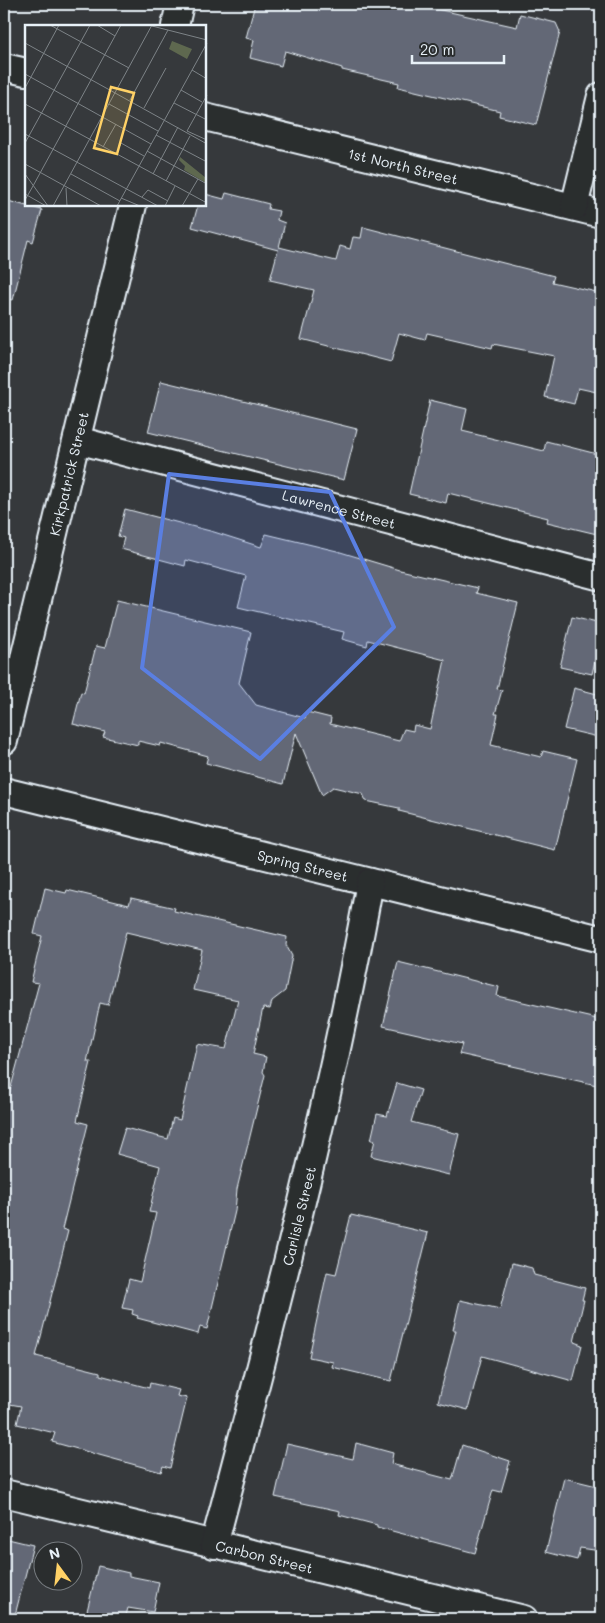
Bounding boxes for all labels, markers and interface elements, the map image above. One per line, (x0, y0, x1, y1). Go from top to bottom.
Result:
inset map (25, 25, 206, 206)
scale bar (412, 32, 505, 64)
text: 20 m (420, 39, 454, 59)
street label: 1st North Street (346, 143, 460, 188)
street label: Kirkpatrick Street (44, 410, 92, 538)
street label: Lawrence Street (280, 485, 398, 532)
street label: Spring Street (256, 845, 350, 886)
street label: Carlisle Street (277, 1164, 320, 1267)
street label: Carbon Street (214, 1535, 315, 1577)
north arrow (32, 1540, 82, 1590)
text: N (47, 1542, 62, 1564)

